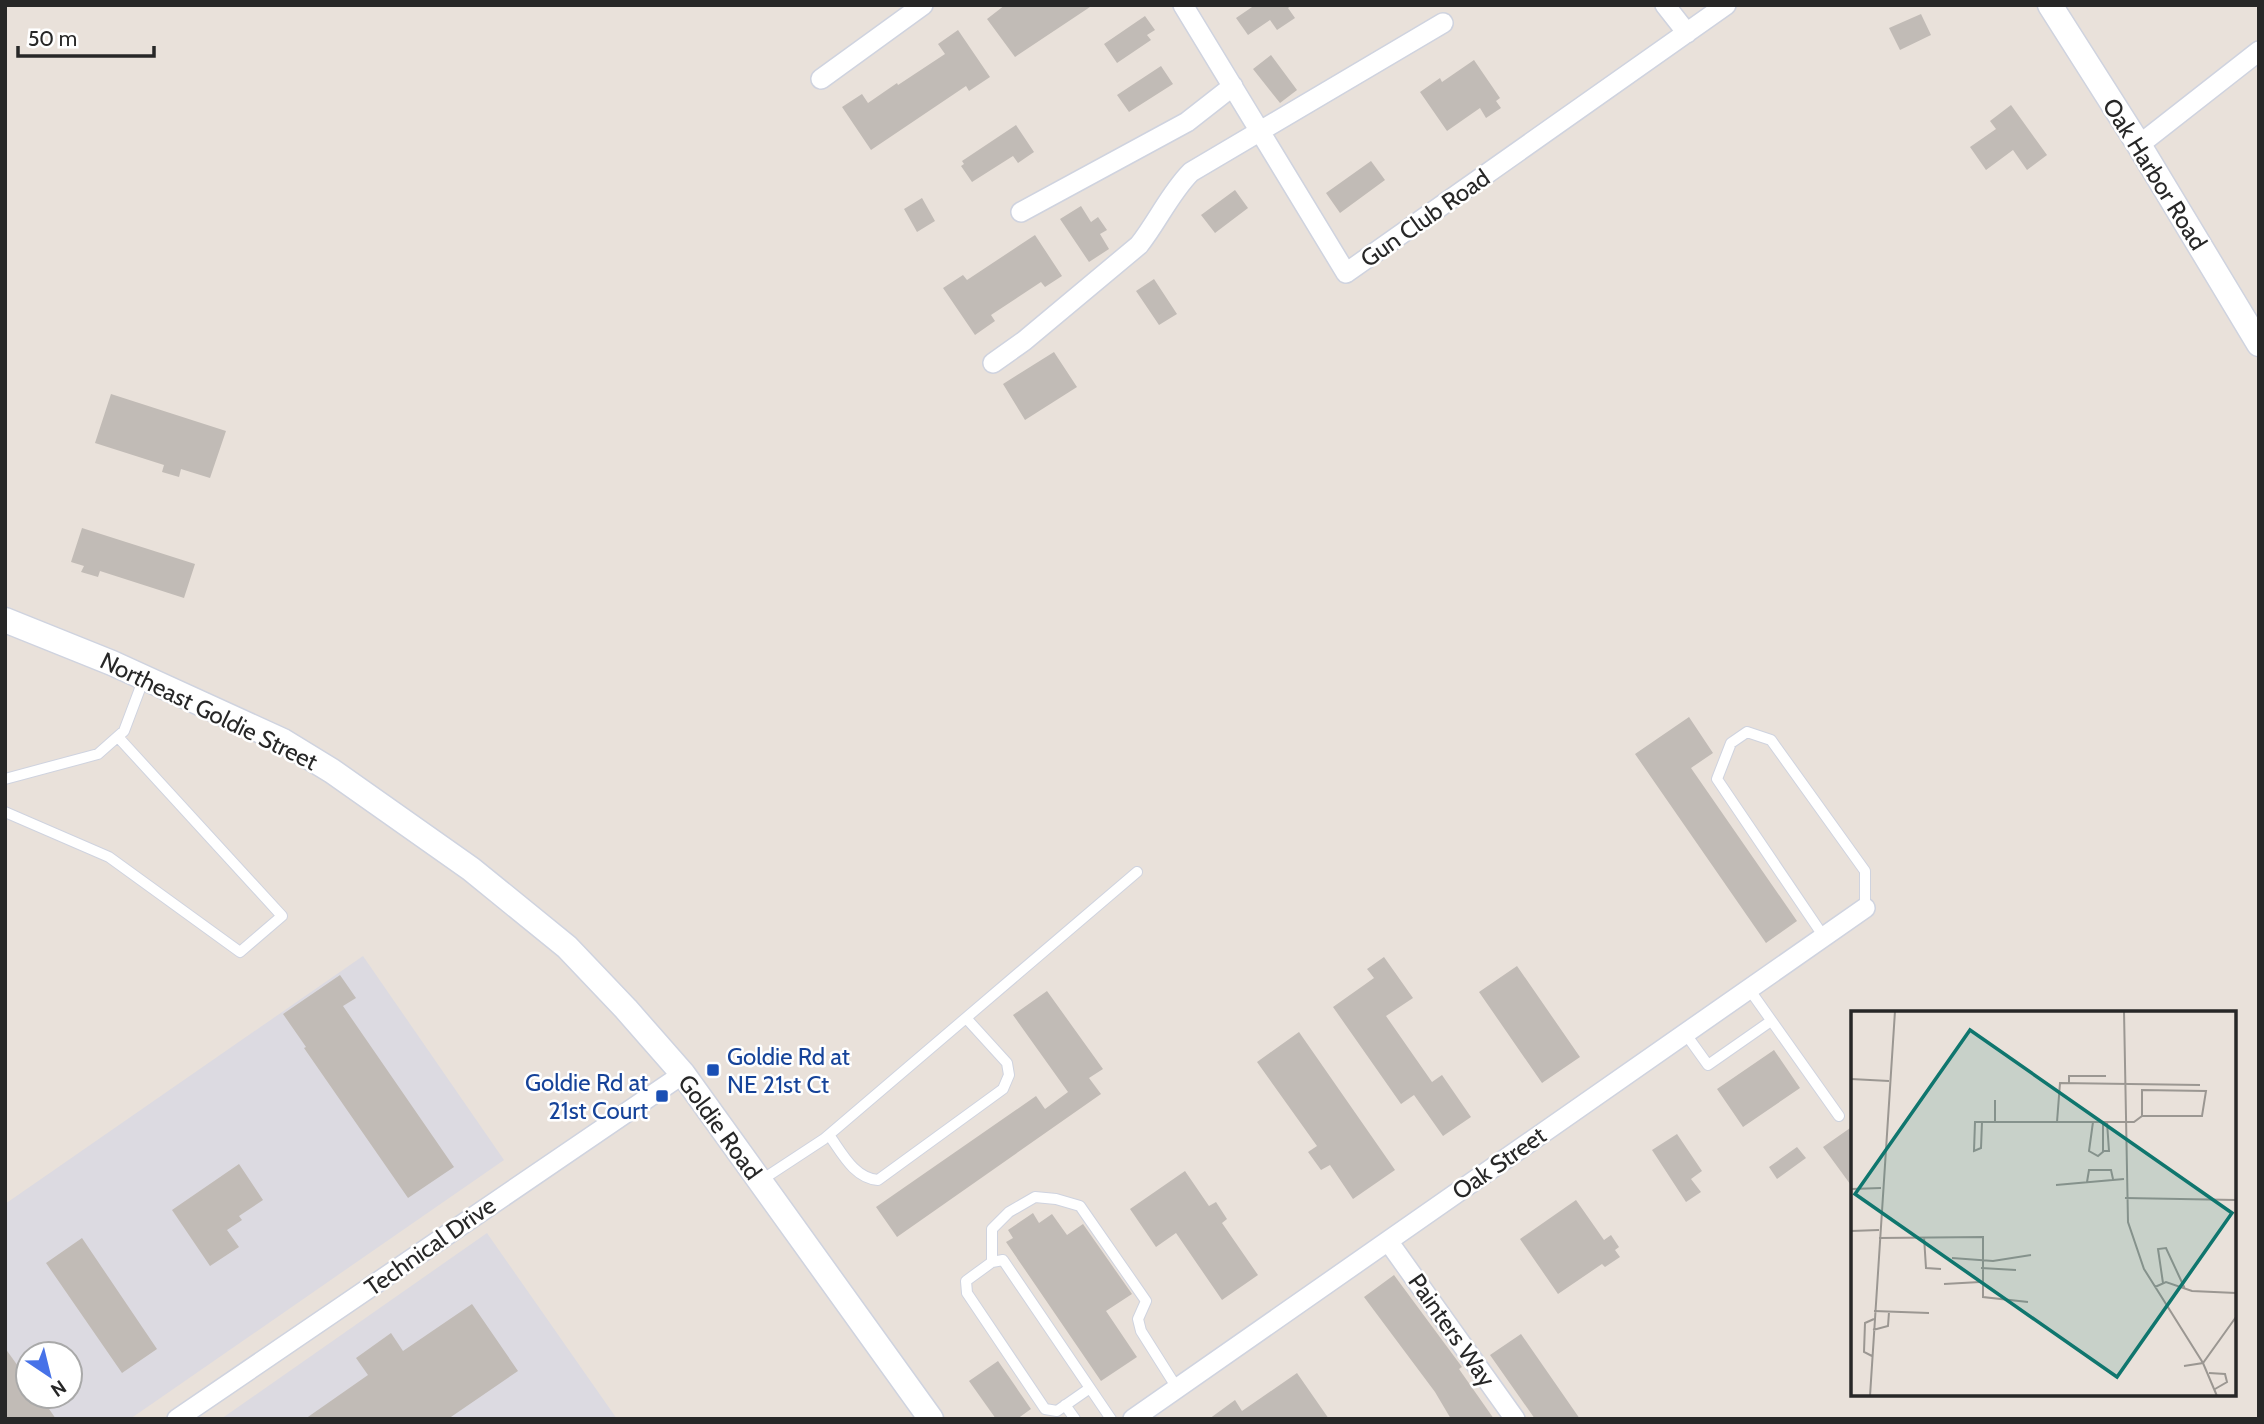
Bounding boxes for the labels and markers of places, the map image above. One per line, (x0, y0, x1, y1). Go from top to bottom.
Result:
place label: Goldie Rd at NE 21st Ct (727, 1042, 850, 1099)
marker: Goldie Rd at NE 21st Ct (705, 1062, 721, 1078)
place label: Goldie Rd at 21st Court (525, 1068, 648, 1125)
marker: Goldie Rd at 21st Court (654, 1088, 670, 1104)

